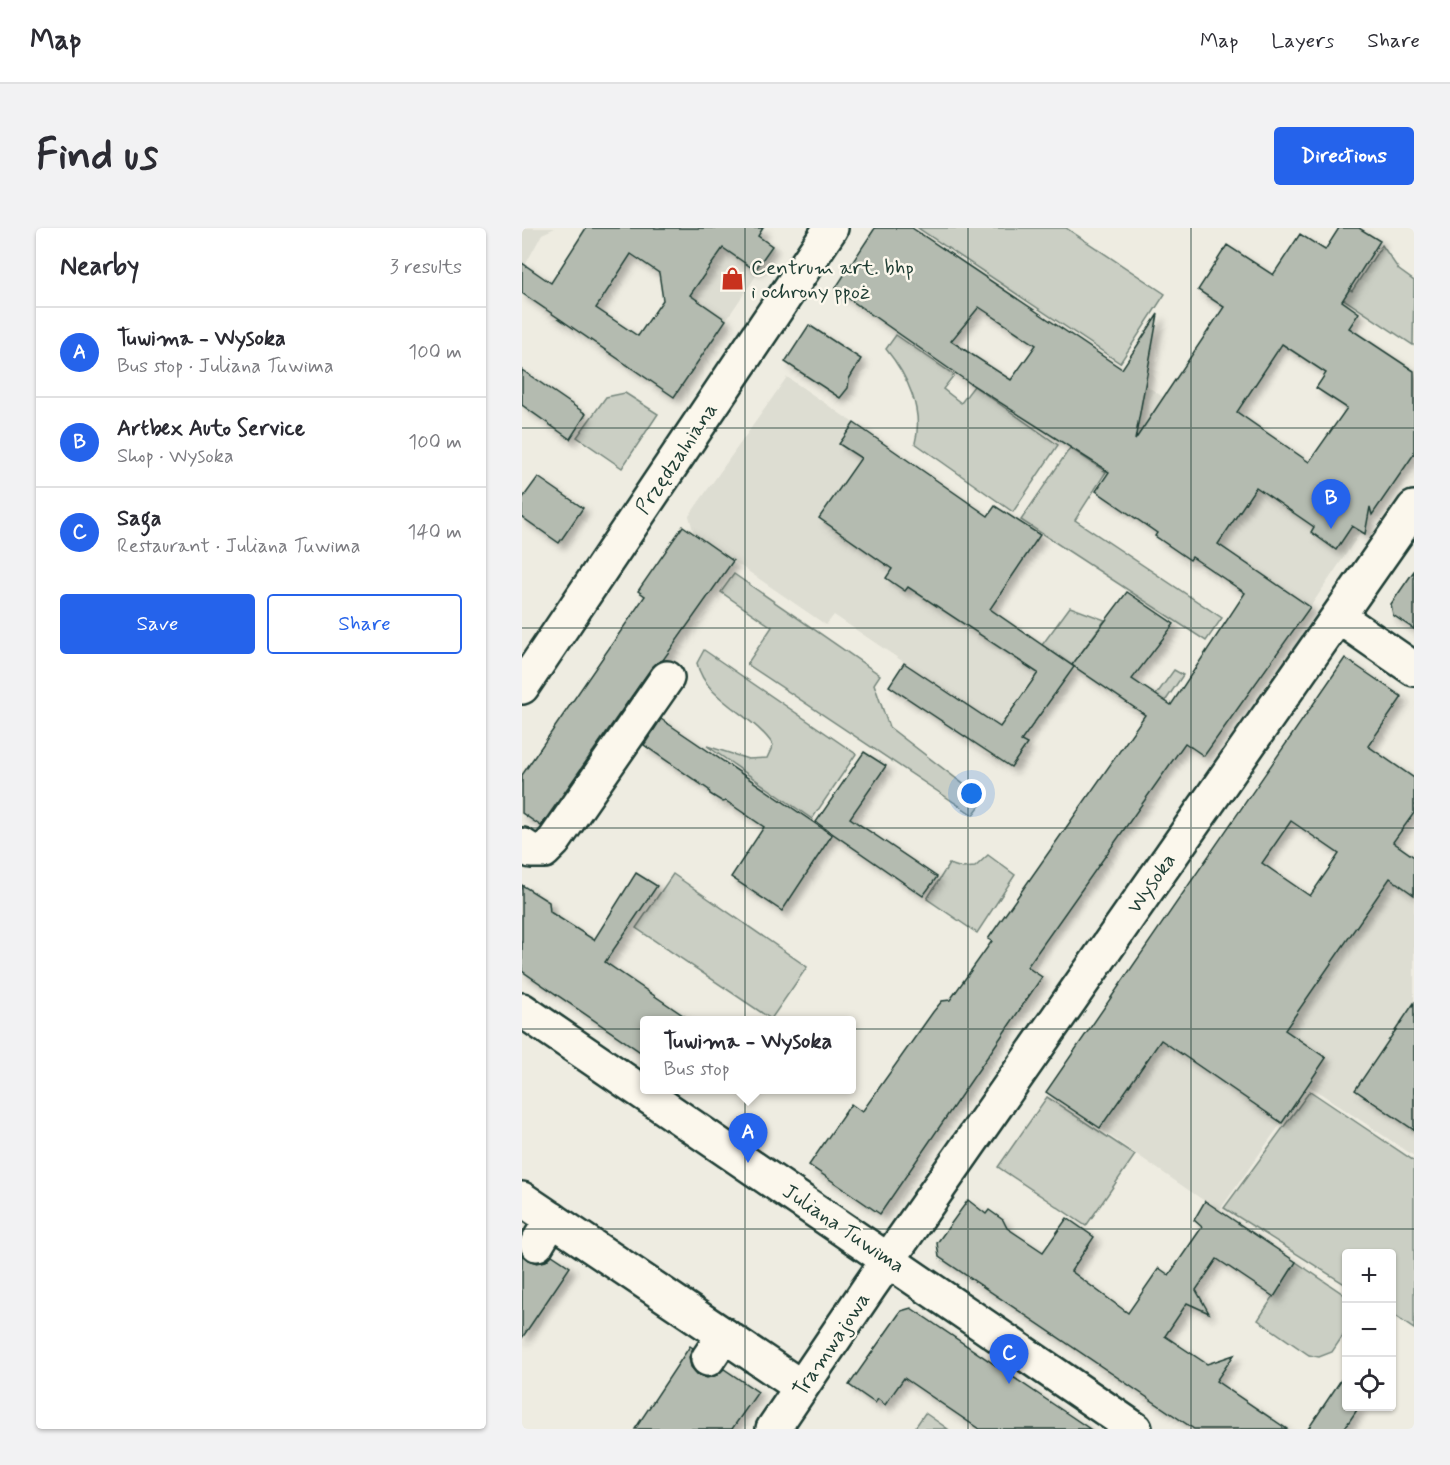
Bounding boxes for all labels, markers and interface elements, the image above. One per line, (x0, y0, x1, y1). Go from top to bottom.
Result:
text: Map (30, 23, 81, 60)
text: Map (1200, 27, 1238, 55)
text: Layers (1271, 27, 1334, 55)
text: Share (1367, 27, 1420, 55)
button: Directions (1274, 127, 1414, 185)
text: Find us (36, 129, 158, 184)
text: Nearby (60, 250, 139, 284)
text: 3 results (390, 254, 462, 281)
place label: Centrum art. bhp i ochrony ppoż (751, 254, 914, 306)
shop icon: Centrum art. bhp i ochrony ppoż (720, 266, 746, 292)
text: Tuwima - Wysoka (117, 325, 286, 353)
text: A (73, 339, 86, 366)
text: 100 m (408, 339, 462, 366)
text: Bus stop · Juliana Tuwima (117, 353, 334, 380)
street label: Przędzalniana (629, 397, 725, 520)
text: Artbex Auto Service (117, 415, 305, 443)
text: B (73, 429, 86, 456)
text: 100 m (408, 429, 462, 456)
text: Shop · Wysoka (117, 443, 234, 470)
pin: B (1312, 480, 1350, 529)
text: Saga (117, 505, 162, 533)
text: C (72, 519, 87, 546)
text: 140 m (408, 519, 462, 546)
text: Restaurant · Juliana Tuwima (117, 533, 360, 560)
button: Save (60, 594, 255, 654)
button: Share (267, 594, 462, 654)
your location (957, 779, 986, 808)
street label: Wysoka (1121, 848, 1183, 919)
popup (640, 1016, 856, 1094)
text: Tuwima - Wysoka (664, 1028, 832, 1056)
text: Bus stop (664, 1056, 730, 1083)
pin: A (728, 1114, 768, 1163)
street label: Juliana Tuwima (777, 1178, 910, 1280)
map controls (1342, 1249, 1396, 1411)
button: + (1342, 1249, 1396, 1303)
street label: Tramwajowa (787, 1287, 877, 1402)
button: − (1342, 1303, 1396, 1357)
pin: C (990, 1334, 1028, 1384)
button: locate (1342, 1357, 1396, 1411)

